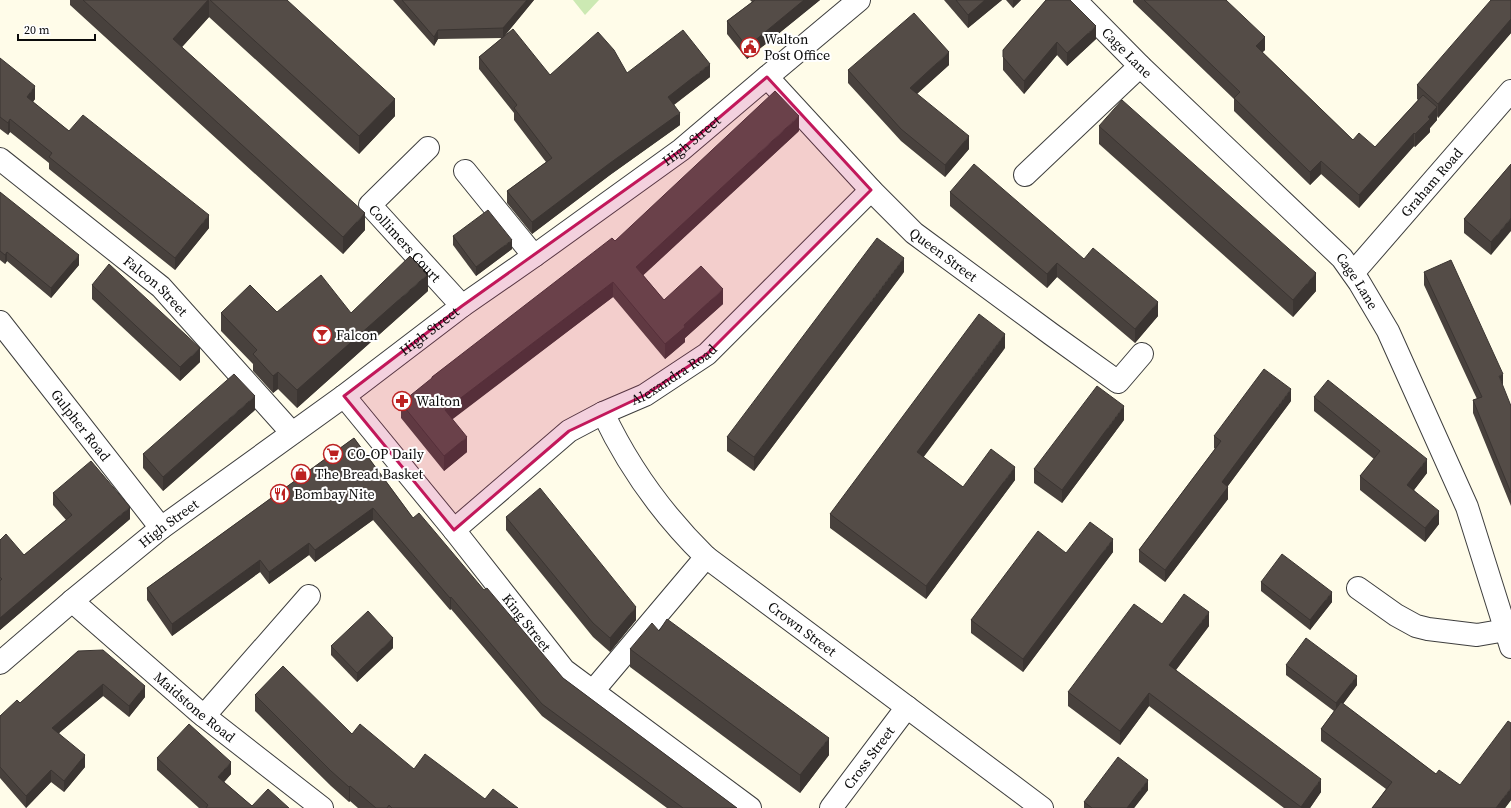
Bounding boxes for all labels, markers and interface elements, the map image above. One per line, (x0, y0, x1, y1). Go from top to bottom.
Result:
scale bar (18, 16, 95, 42)
text: 20 m (24, 22, 50, 38)
street label: Cage Lane (1097, 23, 1157, 83)
place label: Walton Post Office (764, 29, 830, 65)
public building icon: Walton Post Office (739, 36, 761, 58)
street label: High Street (658, 110, 725, 171)
street label: Graham Road (1396, 143, 1467, 221)
street label: Collimers Court (364, 200, 446, 287)
street label: Queen Street (905, 223, 982, 287)
street label: Cage Lane (1332, 248, 1383, 313)
street label: Falcon Street (119, 251, 193, 321)
street label: High Street (395, 301, 464, 360)
bar icon: Falcon (311, 324, 333, 346)
place label: Falcon (336, 325, 378, 345)
street label: Alexandra Road (628, 340, 721, 410)
street label: Gulpher Road (46, 385, 115, 465)
pharmacy icon: Walton (391, 390, 413, 412)
place label: Walton (416, 391, 461, 411)
supermarket icon: CO-OP Daily (322, 443, 344, 465)
place label: CO-OP Daily (347, 444, 425, 464)
shop icon: The Bread Basket (290, 463, 312, 485)
place label: The Bread Basket (315, 464, 424, 484)
restaurant icon: Bombay Nite (269, 483, 291, 505)
place label: Bombay Nite (294, 484, 375, 504)
street label: High Street (134, 494, 203, 552)
street label: King Street (498, 589, 556, 656)
street label: Crown Street (764, 597, 841, 661)
street label: Maidstone Road (150, 667, 240, 747)
street label: Cross Street (839, 722, 899, 793)

